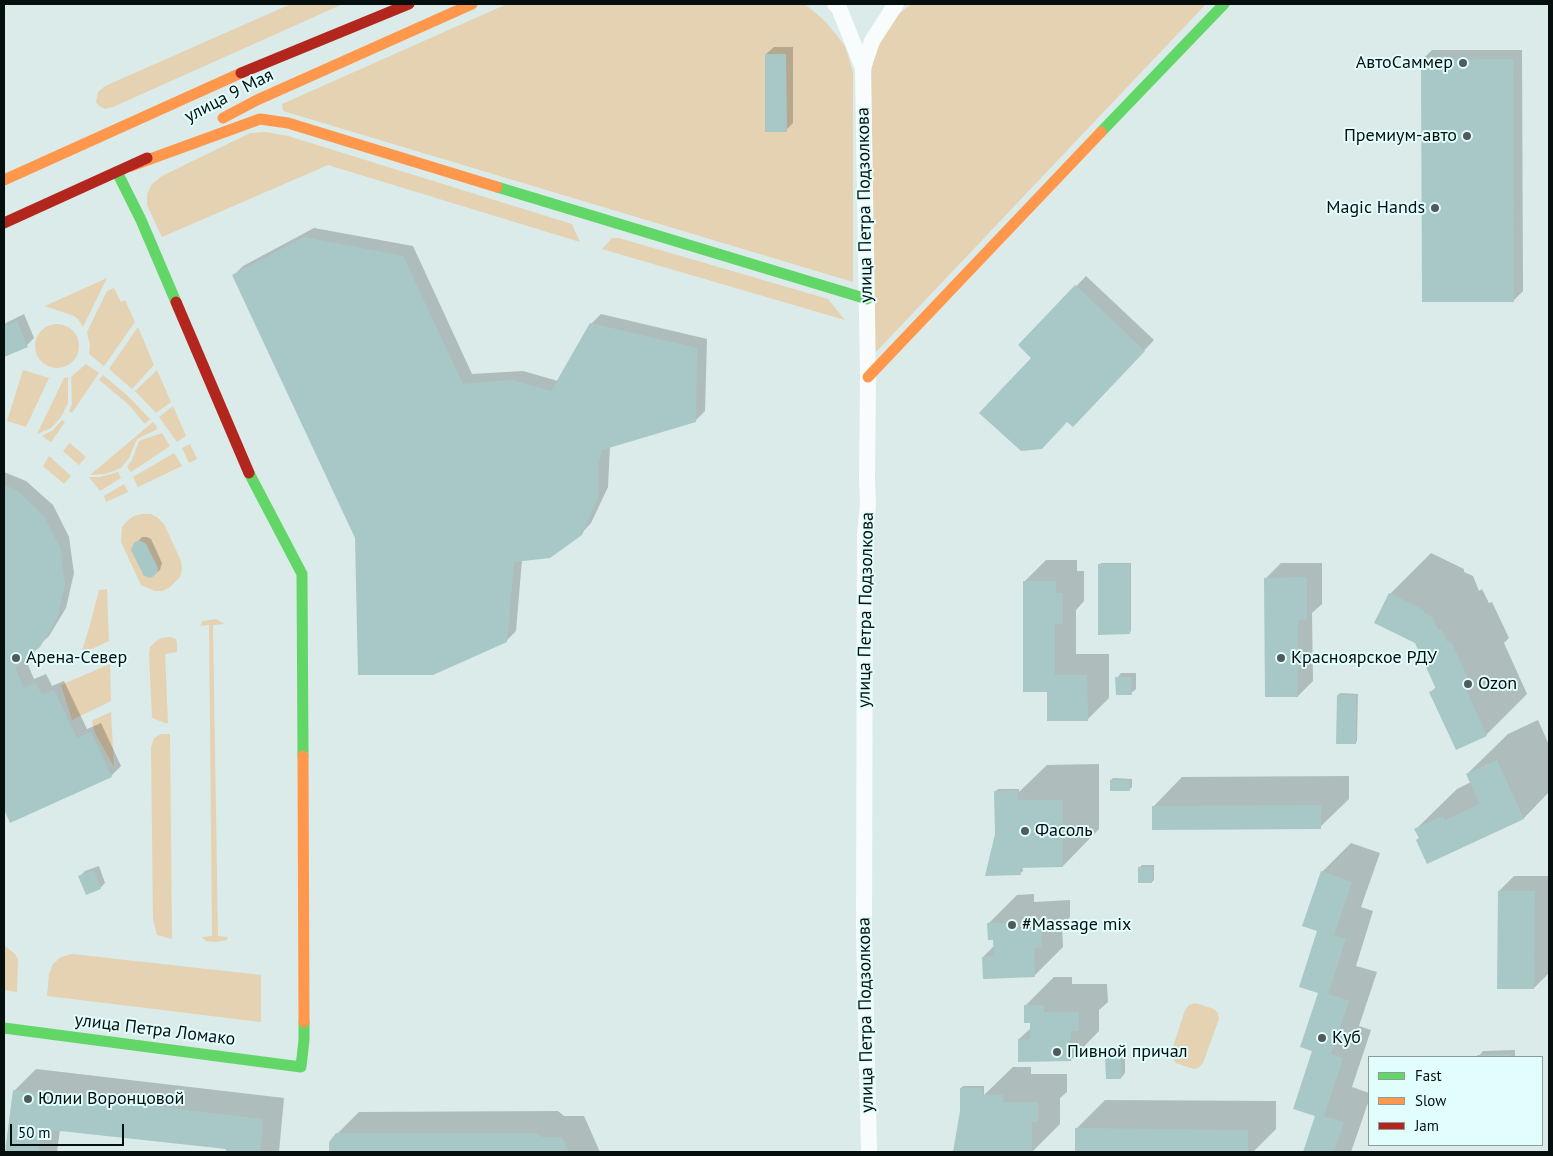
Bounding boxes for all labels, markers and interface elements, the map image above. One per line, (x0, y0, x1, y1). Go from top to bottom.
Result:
place label: АвтоСаммер (1356, 52, 1453, 74)
marker: АвтоСаммер (1457, 57, 1469, 69)
street label: улица 9 Мая (181, 64, 277, 128)
street label: улица Петра Подзолкова (852, 107, 878, 303)
place label: Премиум-авто (1344, 125, 1457, 147)
marker: Премиум-авто (1461, 130, 1473, 142)
place label: Magic Hands (1326, 197, 1425, 219)
marker: Magic Hands (1429, 202, 1441, 214)
street label: улица Петра Подзолкова (853, 512, 879, 708)
place label: Арена-Север (26, 647, 127, 669)
place label: Красноярское РДУ (1291, 647, 1437, 669)
marker: Арена-Север (10, 652, 22, 664)
marker: Красноярское РДУ (1275, 652, 1287, 664)
place label: Ozon (1478, 673, 1517, 695)
marker: Ozon (1462, 678, 1474, 690)
place label: Фасоль (1035, 820, 1093, 842)
marker: Фасоль (1019, 825, 1031, 837)
place label: #Massage mix (1022, 914, 1131, 936)
street label: улица Петра Подзолкова (853, 917, 879, 1113)
marker: #Massage mix (1006, 919, 1018, 931)
street label: улица Петра Ломако (73, 1009, 237, 1051)
place label: Куб (1332, 1027, 1361, 1049)
marker: Куб (1316, 1032, 1328, 1044)
place label: Пивной причал (1067, 1041, 1188, 1063)
marker: Пивной причал (1051, 1046, 1063, 1058)
legend (1368, 1056, 1543, 1146)
text: Fast (1415, 1066, 1442, 1085)
place label: Юлии Воронцовой (38, 1088, 184, 1110)
text: Slow (1415, 1091, 1446, 1110)
marker: Юлии Воронцовой (22, 1093, 34, 1105)
scale bar (12, 1114, 126, 1146)
text: Jam (1415, 1116, 1439, 1135)
text: 50 m (18, 1123, 51, 1142)

